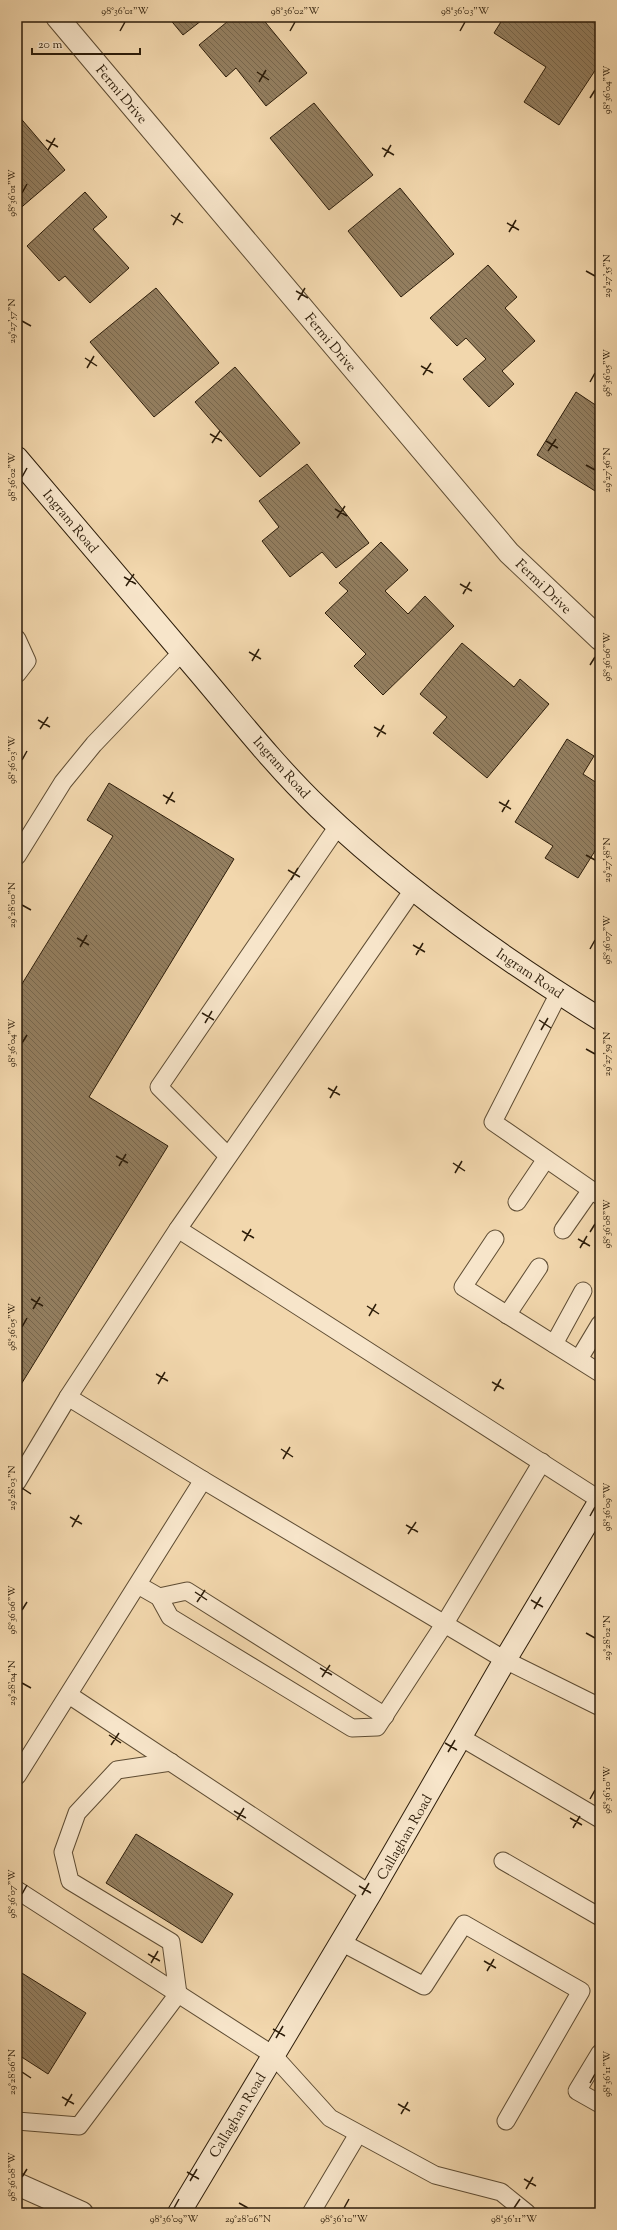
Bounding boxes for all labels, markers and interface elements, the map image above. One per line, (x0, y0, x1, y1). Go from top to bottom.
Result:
text: 98°36'01"W (101, 4, 149, 19)
text: 98°36'02"W (271, 4, 319, 19)
text: 98°36'03"W (441, 4, 489, 19)
scale bar (32, 30, 140, 56)
text: 20 m (38, 36, 63, 54)
street label: Fermi Drive (90, 61, 151, 129)
text: 98°36'04"W (600, 66, 615, 114)
text: 98°36'01"W (5, 169, 20, 217)
text: 29°27'55"N (600, 254, 615, 298)
text: 29°27'57"N (5, 299, 20, 343)
street label: Fermi Drive (299, 309, 360, 377)
text: 98°36'05"W (600, 349, 615, 397)
text: 29°27'56"N (600, 448, 615, 492)
text: 98°36'02"W (5, 453, 20, 501)
street label: Ingram Road (37, 486, 102, 558)
street label: Fermi Drive (510, 555, 575, 619)
text: 98°36'06"W (600, 632, 615, 682)
street label: Ingram Road (247, 733, 314, 804)
text: 98°36'03"W (5, 736, 20, 784)
text: 29°27'58"N (600, 838, 615, 882)
text: 29°28'00"N (5, 882, 20, 928)
text: 98°36'07"W (600, 915, 615, 965)
street label: Ingram Road (491, 945, 567, 1005)
text: 98°36'04"W (5, 1019, 20, 1067)
text: 29°27'59"N (600, 1032, 615, 1076)
text: 98°36'08"W (600, 1199, 615, 1249)
text: 98°36'05"W (5, 1303, 20, 1351)
text: 29°28'03"N (5, 1465, 20, 1511)
text: 98°36'09"W (600, 1483, 615, 1531)
text: 98°36'06"W (5, 1585, 20, 1635)
text: 29°28'02"N (600, 1615, 615, 1661)
text: 29°28'04"N (5, 1660, 20, 1706)
text: 98°36'10"W (600, 1766, 615, 1814)
street label: Callaghan Road (373, 1791, 438, 1885)
text: 98°36'07"W (5, 1869, 20, 1919)
text: 29°28'06"N (5, 2049, 20, 2095)
text: 98°36'11"W (600, 2051, 615, 2097)
street label: Callaghan Road (205, 2070, 272, 2162)
text: 98°36'08"W (5, 2152, 20, 2202)
text: 98°36'09"W (150, 2212, 198, 2227)
text: 29°28'06"N (225, 2212, 271, 2227)
text: 98°36'10"W (320, 2212, 368, 2227)
text: 98°36'11"W (491, 2212, 537, 2227)

